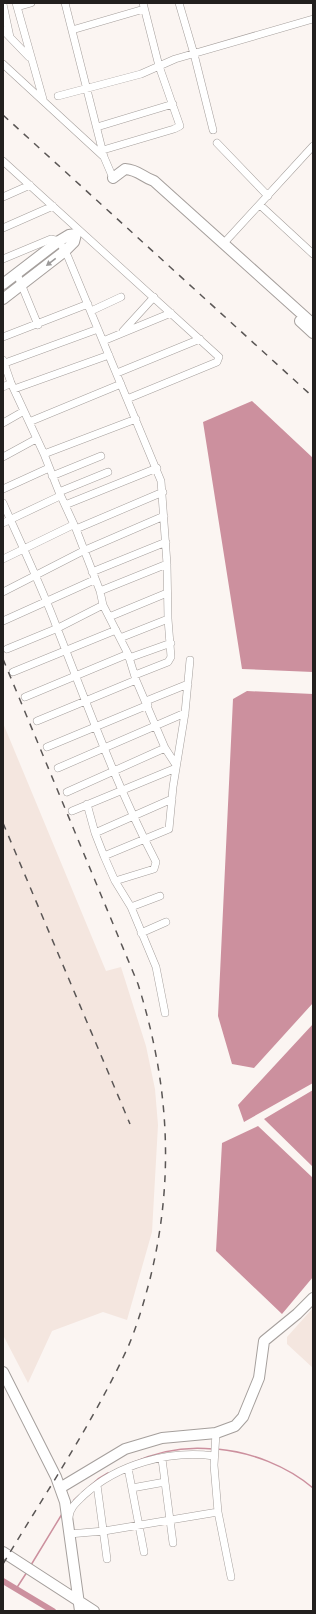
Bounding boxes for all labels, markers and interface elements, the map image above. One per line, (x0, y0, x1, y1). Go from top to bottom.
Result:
one-way arrow (46, 258, 57, 267)

